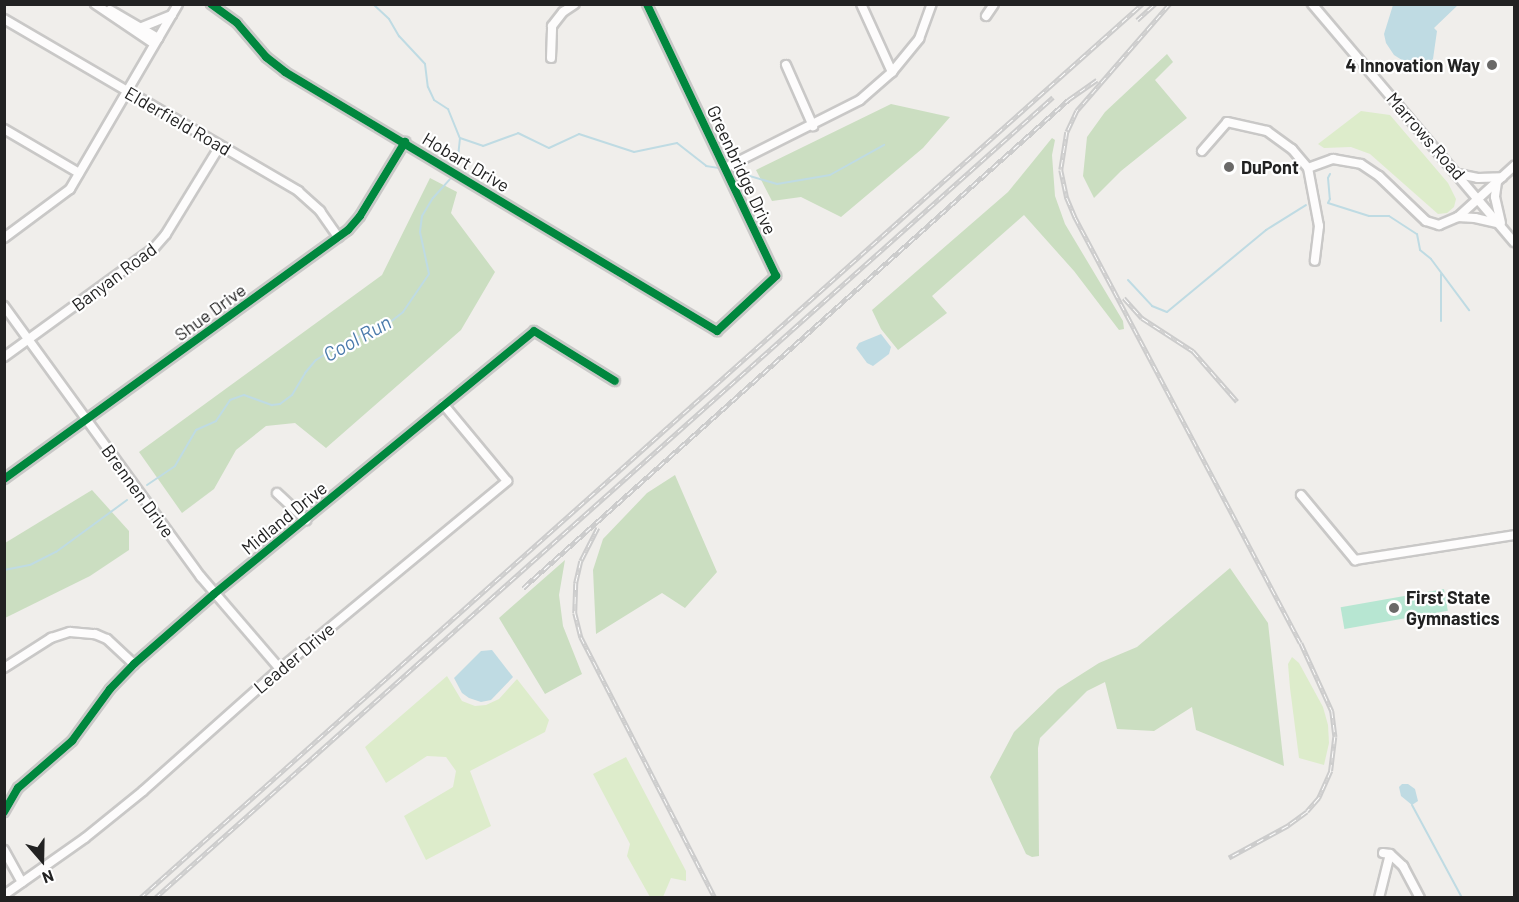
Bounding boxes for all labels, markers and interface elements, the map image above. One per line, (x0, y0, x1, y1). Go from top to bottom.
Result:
place label: 4 Innovation Way (1346, 54, 1480, 76)
marker: 4 Innovation Way (1485, 58, 1499, 72)
street label: Elderfield Road (121, 82, 235, 160)
street label: Marrows Road (1382, 88, 1470, 184)
street label: Greenbridge Drive (703, 102, 781, 238)
street label: Hobart Drive (419, 128, 513, 196)
place label: DuPont (1241, 156, 1299, 178)
marker: DuPont (1222, 160, 1236, 174)
street label: Banyan Road (67, 238, 161, 316)
street label: Shue Drive (170, 279, 250, 345)
water label: Cool Run (319, 310, 395, 366)
street label: Brennen Drive (97, 440, 179, 542)
street label: Midland Drive (237, 477, 331, 559)
place label: First State Gymnastics (1406, 587, 1500, 630)
marker: First State Gymnastics (1387, 601, 1401, 615)
street label: Leader Drive (249, 618, 339, 698)
north arrow (12, 830, 72, 890)
text: N (40, 867, 57, 888)

